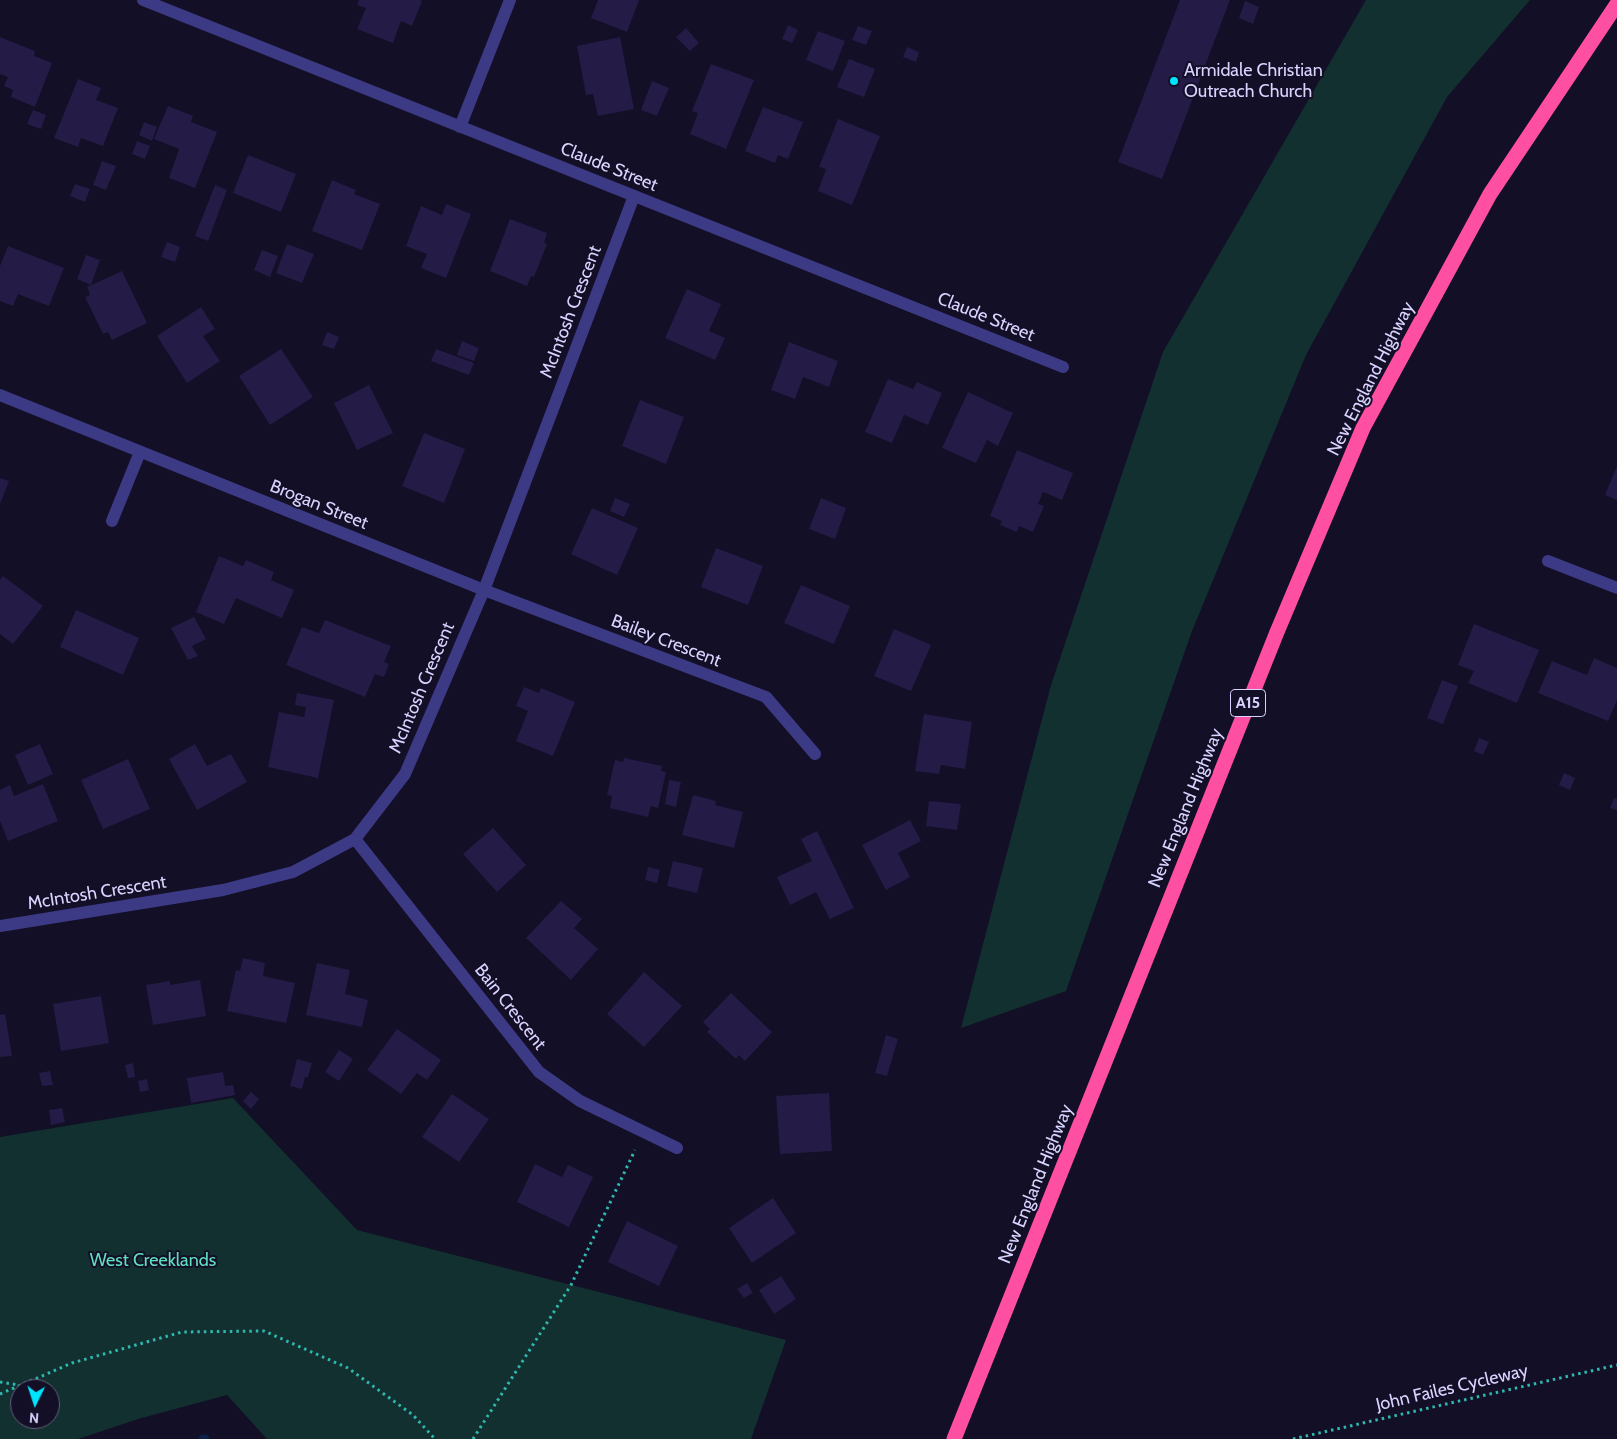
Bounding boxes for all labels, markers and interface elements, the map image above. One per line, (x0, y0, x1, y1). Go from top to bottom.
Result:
place label: Armidale Christian Outreach Church (1184, 60, 1323, 102)
marker: Armidale Christian Outreach Church (1168, 75, 1180, 87)
street label: Claude Street (557, 138, 661, 196)
street label: McIntosh Crescent (536, 243, 606, 381)
street label: Claude Street (934, 288, 1038, 346)
street label: New England Highway (1323, 298, 1419, 460)
street label: Brogan Street (267, 476, 371, 534)
street label: Bailey Crescent (608, 610, 724, 672)
street label: McIntosh Crescent (385, 619, 459, 757)
road number: A15 (1230, 690, 1266, 716)
street label: New England Highway (1144, 725, 1228, 891)
street label: McIntosh Crescent (26, 871, 168, 915)
street label: Bain Crescent (470, 960, 550, 1054)
street label: New England Highway (994, 1101, 1078, 1267)
park label: West Creeklands (90, 1250, 216, 1272)
street label: John Failes Cycleway (1374, 1360, 1530, 1416)
north arrow (10, 1379, 60, 1429)
text: N (28, 1409, 40, 1427)

